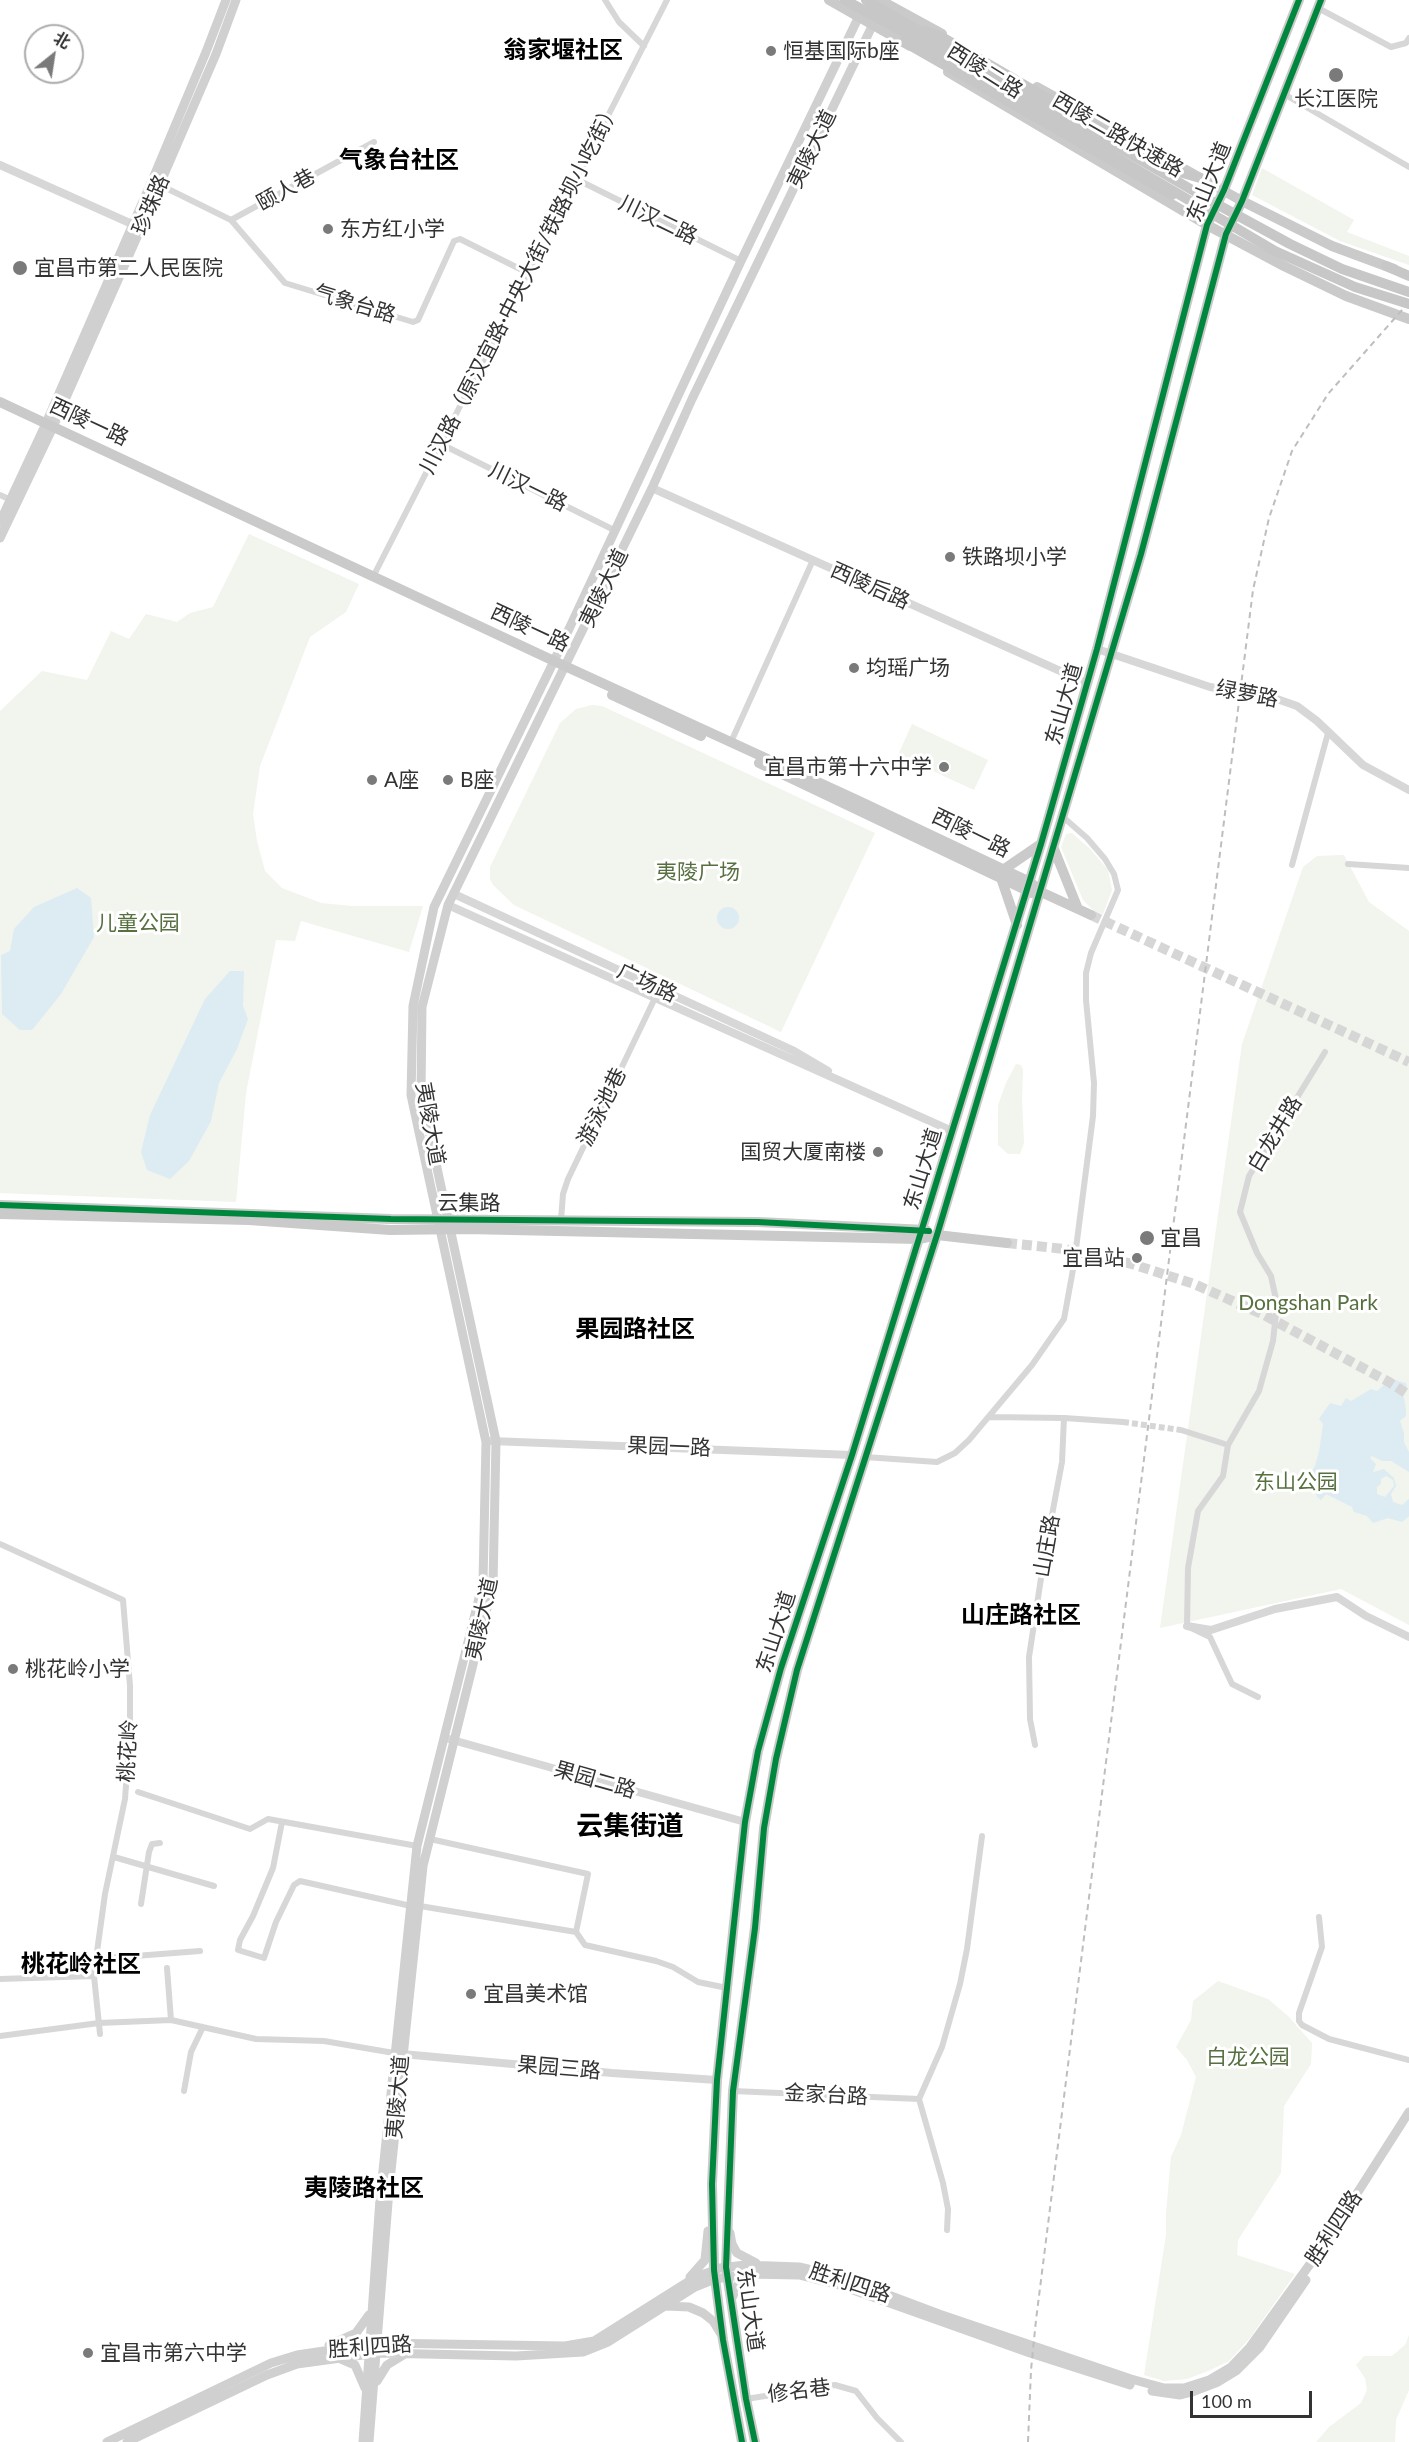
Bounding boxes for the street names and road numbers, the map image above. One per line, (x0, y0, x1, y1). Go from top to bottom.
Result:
street label: 西陵二路 (943, 38, 1027, 104)
street label: 西陵二路快速路 (1048, 87, 1188, 183)
street label: 川汉路（原汉宜路·中央大街/铁路坝小吃街） (415, 98, 625, 478)
street label: 夷陵大道 (782, 106, 842, 192)
street label: 东山大道 (1182, 138, 1236, 226)
street label: 颐人巷 (252, 164, 320, 216)
street label: 珍珠路 (127, 171, 175, 239)
street label: 川汉二路 (615, 190, 701, 250)
street label: 气象台路 (311, 280, 399, 328)
street label: 西陵一路 (46, 393, 132, 451)
street label: 川汉一路 (485, 457, 571, 517)
street label: 夷陵大道 (574, 545, 634, 631)
street label: 西陵后路 (827, 557, 913, 615)
street label: 西陵一路 (487, 599, 573, 657)
street label: 东山大道 (1040, 660, 1088, 748)
street label: 绿萝路 (1214, 676, 1280, 712)
street label: 西陵一路 (928, 803, 1014, 863)
street label: 广场路 (613, 958, 681, 1008)
street label: 游泳池巷 (572, 1064, 632, 1150)
street label: 夷陵大道 (410, 1080, 450, 1168)
street label: 白龙井路 (1243, 1092, 1307, 1176)
street label: 东山大道 (899, 1125, 947, 1213)
street label: 云集路 (438, 1190, 500, 1216)
street label: 果园一路 (627, 1433, 711, 1461)
street label: 山庄路 (1029, 1513, 1065, 1579)
street label: 夷陵大道 (461, 1575, 503, 1663)
street label: 东山大道 (751, 1588, 801, 1676)
street label: 桃花岭 (114, 1719, 142, 1783)
street label: 果园二路 (551, 1756, 639, 1804)
street label: 果园三路 (516, 2052, 602, 2084)
street label: 夷陵大道 (382, 2054, 414, 2140)
street label: 金家台路 (783, 2080, 869, 2110)
street label: 胜利四路 (1301, 2186, 1367, 2270)
street label: 胜利四路 (806, 2258, 894, 2308)
street label: 东山大道 (732, 2267, 768, 2353)
street label: 胜利四路 (327, 2332, 413, 2362)
street label: 修名巷 (766, 2375, 832, 2407)

